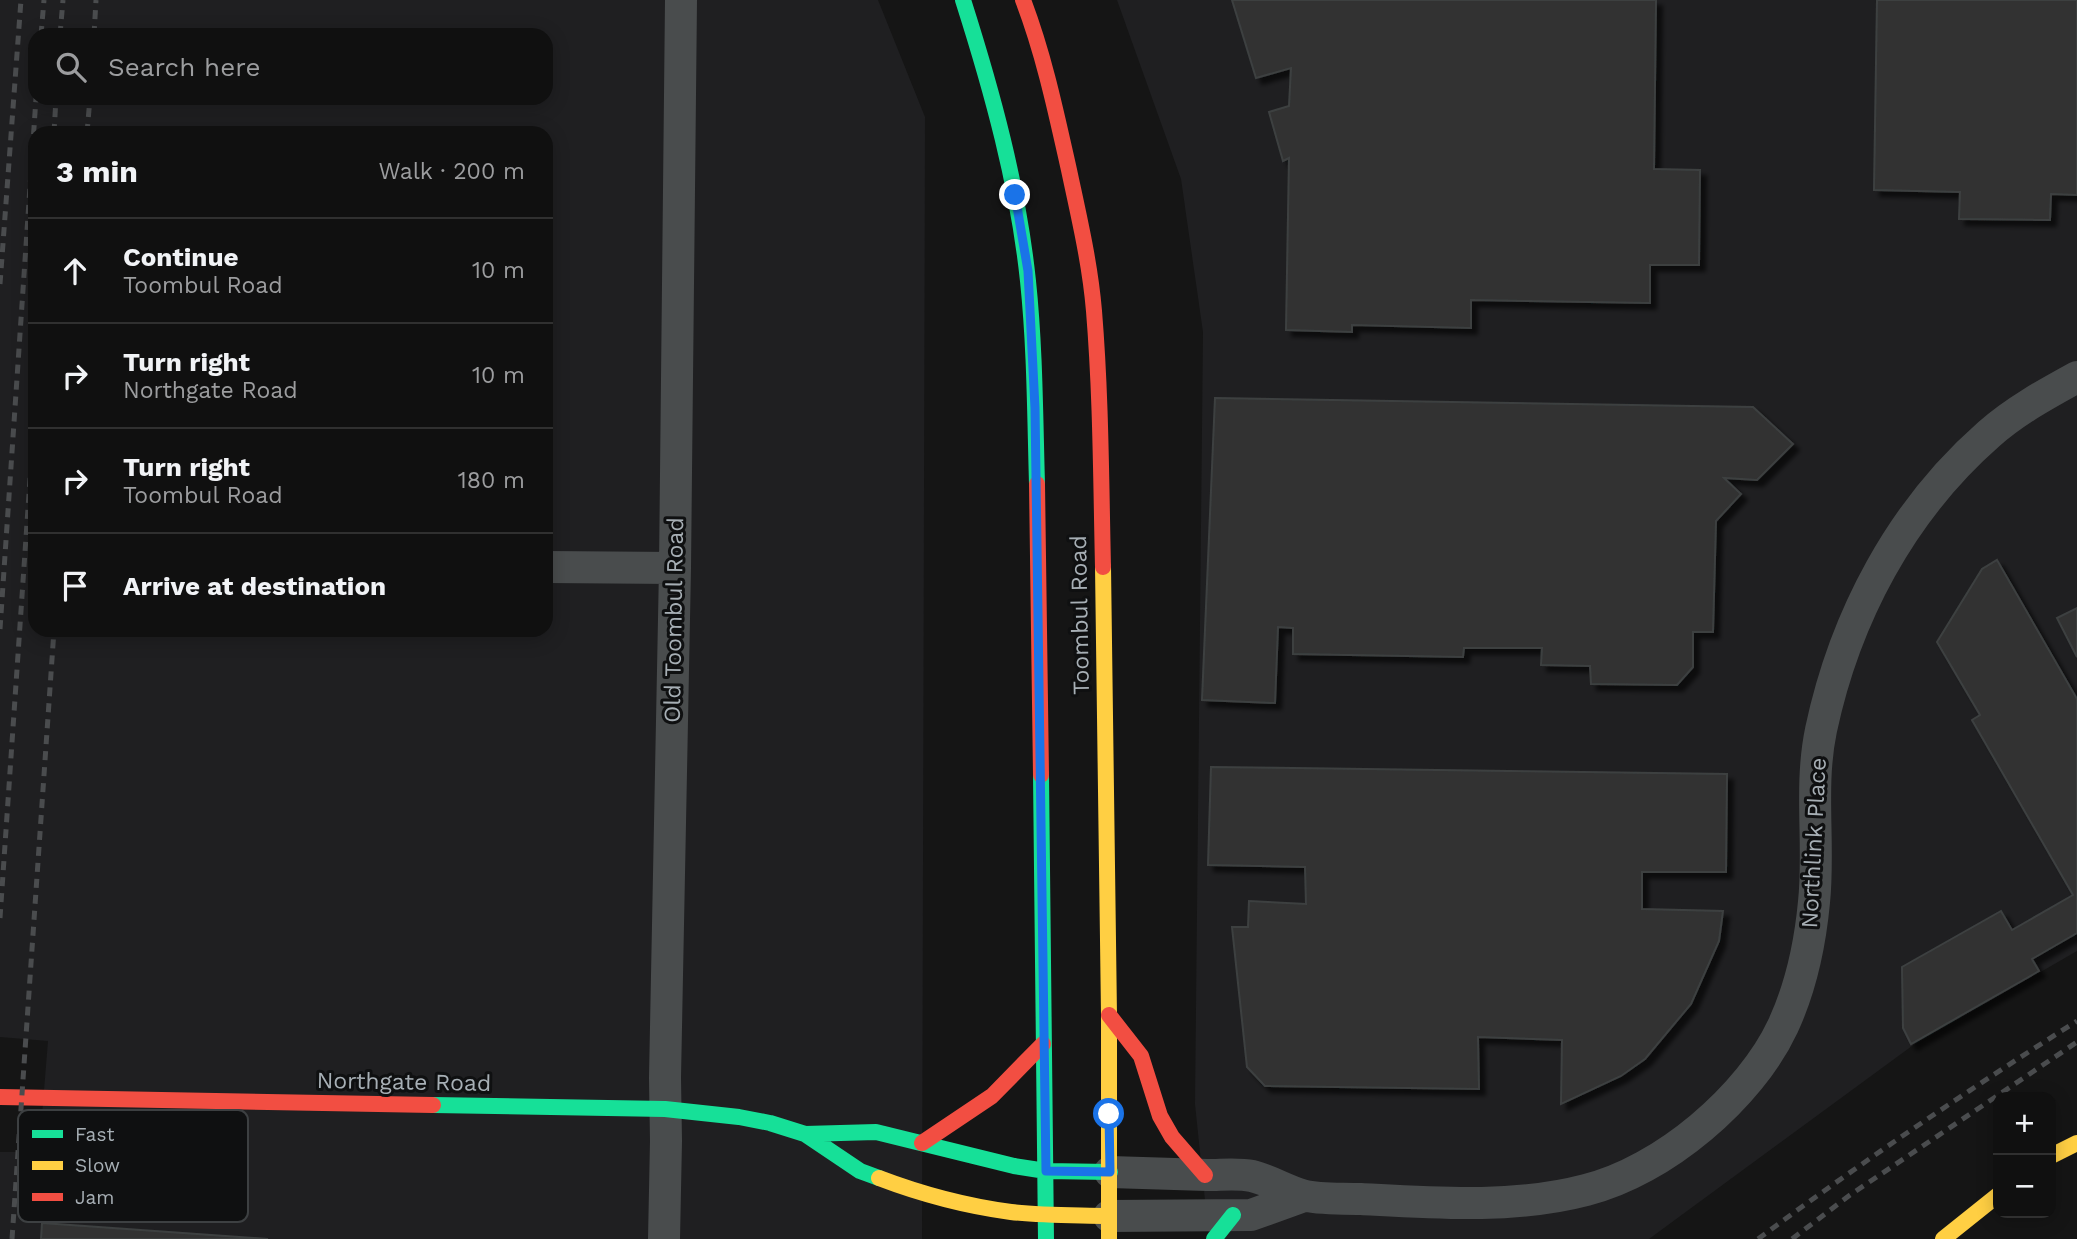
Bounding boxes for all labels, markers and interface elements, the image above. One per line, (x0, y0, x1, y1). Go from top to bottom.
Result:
search box (28, 28, 553, 105)
icon: search (52, 48, 90, 86)
text: Search here (108, 52, 260, 82)
text: 3 min (56, 154, 138, 189)
text: Walk · 200 m (379, 158, 525, 185)
route end (999, 179, 1030, 210)
text: Continue (123, 242, 239, 272)
icon: ahead (56, 252, 94, 290)
text: 10 m (472, 257, 525, 284)
text: Toombul Road (123, 272, 283, 299)
text: Turn right (123, 347, 250, 377)
icon: right (56, 357, 94, 395)
text: 10 m (472, 362, 525, 389)
text: Northgate Road (123, 377, 298, 404)
text: Turn right (123, 452, 250, 482)
icon: right (56, 462, 94, 500)
text: 180 m (458, 467, 525, 494)
text: Toombul Road (123, 482, 283, 509)
street label: Old Toombul Road (659, 517, 689, 723)
street label: Toombul Road (1065, 535, 1095, 695)
icon: arrive (56, 567, 94, 605)
text: Arrive at destination (123, 571, 386, 601)
street label: Northlink Place (1796, 757, 1832, 929)
street label: Northgate Road (316, 1067, 492, 1097)
map controls (1993, 1092, 2056, 1218)
button: + (1993, 1092, 2056, 1155)
route start (1093, 1098, 1124, 1129)
legend (18, 1110, 248, 1222)
text: Fast (75, 1123, 114, 1146)
text: Slow (75, 1154, 120, 1177)
button: − (1993, 1155, 2056, 1218)
text: Jam (75, 1186, 114, 1209)

